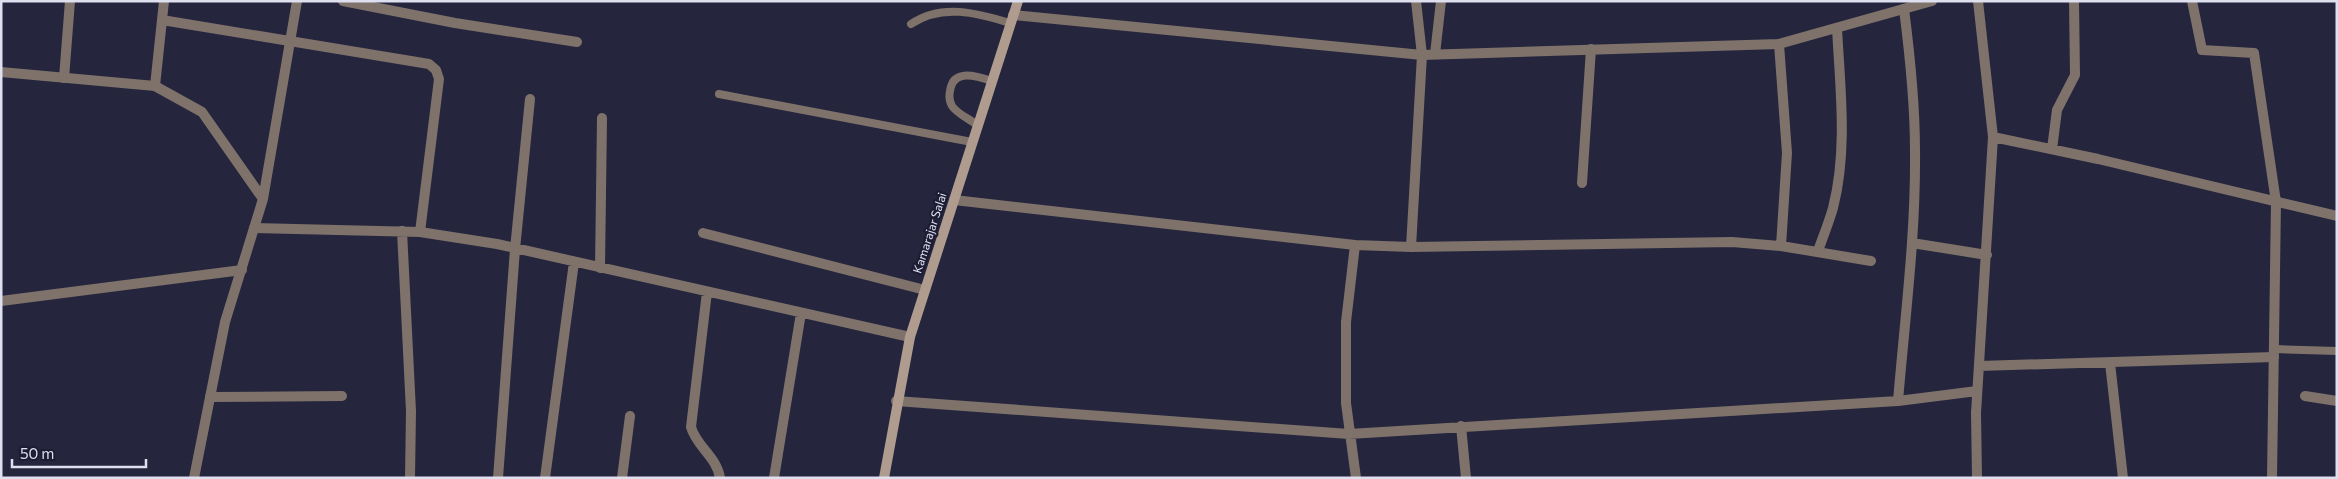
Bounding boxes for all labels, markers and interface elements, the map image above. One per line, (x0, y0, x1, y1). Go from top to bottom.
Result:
street label: Kamarajar Salai (909, 190, 949, 275)
scale bar (12, 436, 146, 468)
text: 50 m (20, 444, 54, 462)

